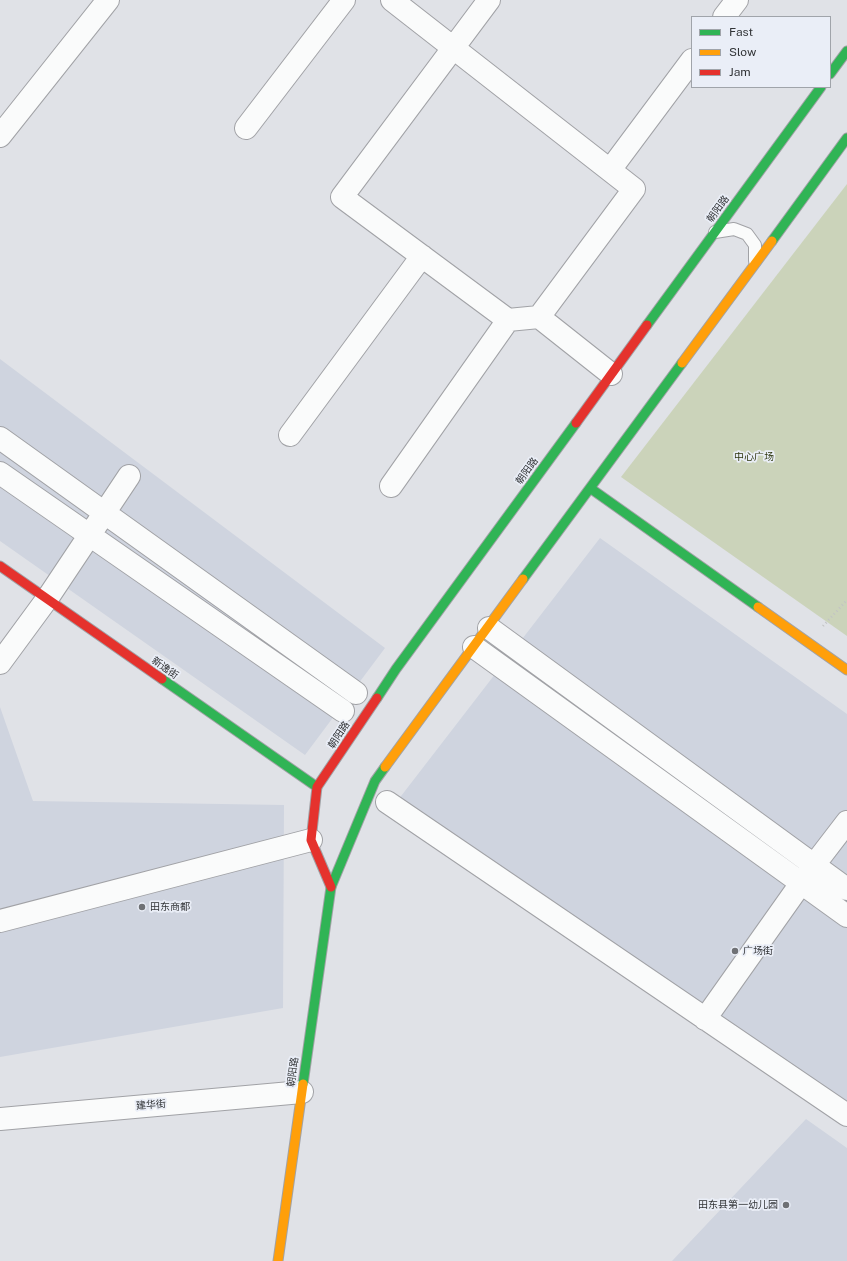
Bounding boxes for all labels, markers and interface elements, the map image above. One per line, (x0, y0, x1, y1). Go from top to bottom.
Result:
legend (691, 16, 831, 88)
text: Fast (729, 25, 753, 39)
text: Slow (729, 45, 756, 59)
text: Jam (729, 65, 751, 79)
street label: 朝阳路 (704, 193, 732, 225)
park label: 中心广场 (734, 451, 774, 463)
street label: 朝阳路 (513, 455, 541, 487)
street label: 新逸街 (149, 654, 181, 682)
street label: 朝阳路 (326, 719, 352, 751)
place label: 田东商都 (150, 901, 190, 913)
marker: 田东商都 (137, 902, 147, 912)
place label: 广场街 (743, 945, 773, 957)
marker: 广场街 (730, 946, 740, 956)
street label: 朝阳路 (285, 1056, 301, 1088)
street label: 建华街 (136, 1098, 166, 1112)
place label: 田东县第一幼儿园 (698, 1199, 778, 1211)
marker: 田东县第一幼儿园 (781, 1200, 791, 1210)

